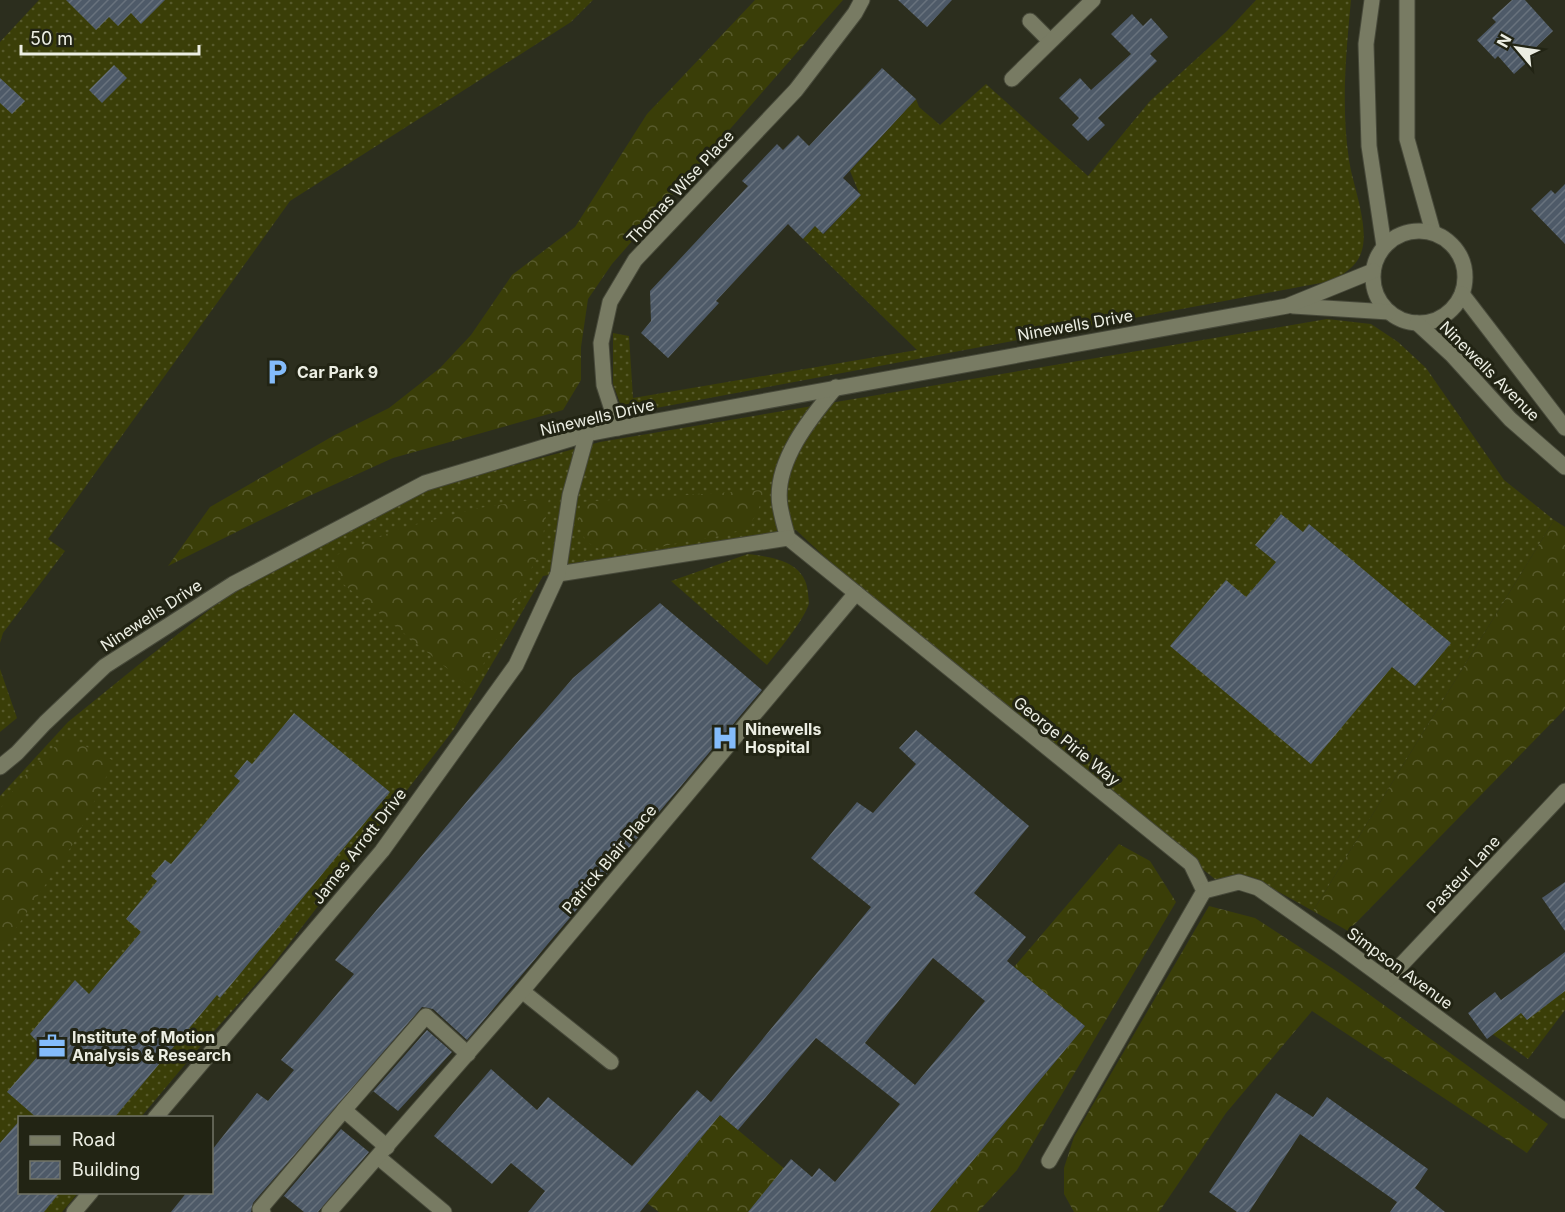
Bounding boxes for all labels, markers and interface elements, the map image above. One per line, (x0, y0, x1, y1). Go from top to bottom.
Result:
scale bar (21, 18, 200, 56)
north arrow (1487, 18, 1547, 78)
text: 50 m (30, 28, 73, 49)
text: N (1492, 31, 1516, 51)
street label: Thomas Wise Place (622, 126, 738, 248)
street label: Ninewells Drive (1016, 305, 1134, 345)
street label: Ninewells Avenue (1436, 317, 1544, 425)
parking icon: Car Park 9 (262, 357, 292, 387)
place label: Car Park 9 (297, 362, 378, 382)
street label: Ninewells Drive (538, 394, 656, 440)
street label: Ninewells Drive (97, 575, 205, 655)
street label: George Pirie Way (1010, 692, 1124, 790)
place label: Ninewells Hospital (745, 719, 821, 757)
hospital icon: Ninewells Hospital (710, 723, 740, 753)
street label: James Arrott Drive (308, 784, 410, 908)
street label: Patrick Blair Place (558, 800, 660, 918)
street label: Pasteur Lane (1422, 831, 1504, 917)
street label: Simpson Avenue (1343, 923, 1457, 1013)
place label: Institute of Motion Analysis & Research (72, 1027, 231, 1065)
office icon: Institute of Motion Analysis & Research (37, 1031, 67, 1061)
legend (18, 1116, 213, 1194)
text: Road (72, 1129, 115, 1150)
text: Building (72, 1159, 140, 1180)

